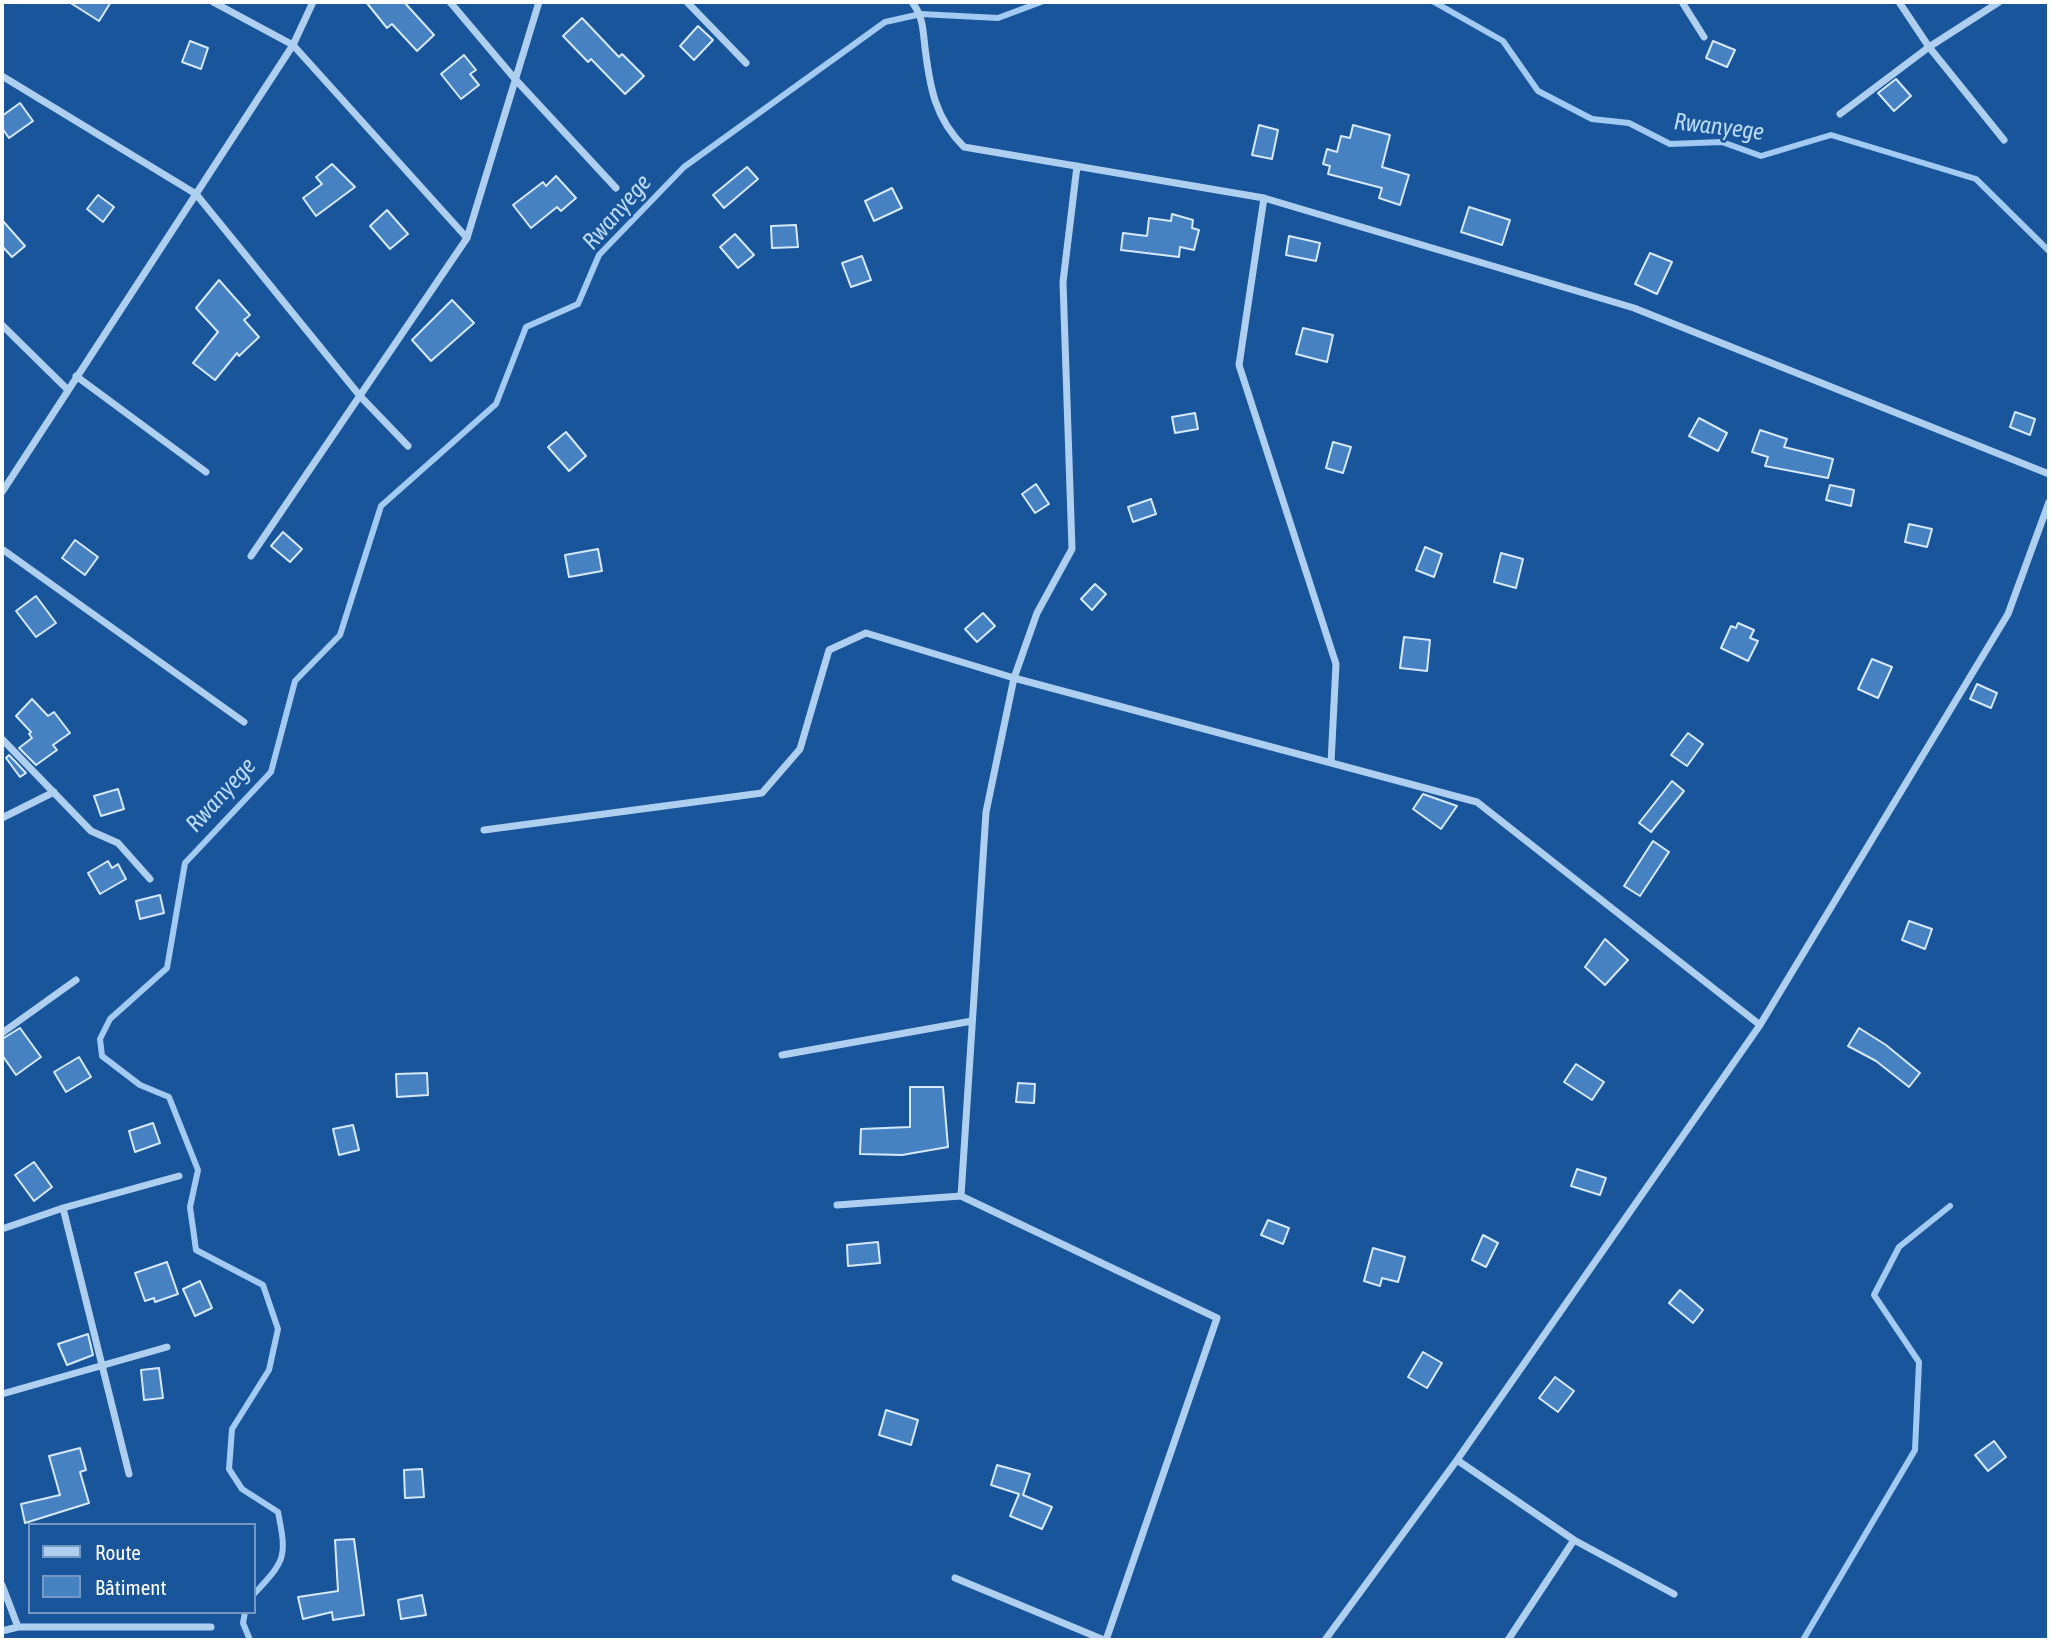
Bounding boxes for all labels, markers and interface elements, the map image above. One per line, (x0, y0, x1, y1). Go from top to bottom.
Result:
water label: Rwanyege (1672, 107, 1766, 147)
water label: Rwanyege (576, 168, 658, 256)
water label: Rwanyege (180, 752, 262, 838)
legend (28, 1523, 256, 1614)
text: Route (95, 1540, 141, 1564)
text: Bâtiment (95, 1575, 166, 1599)

